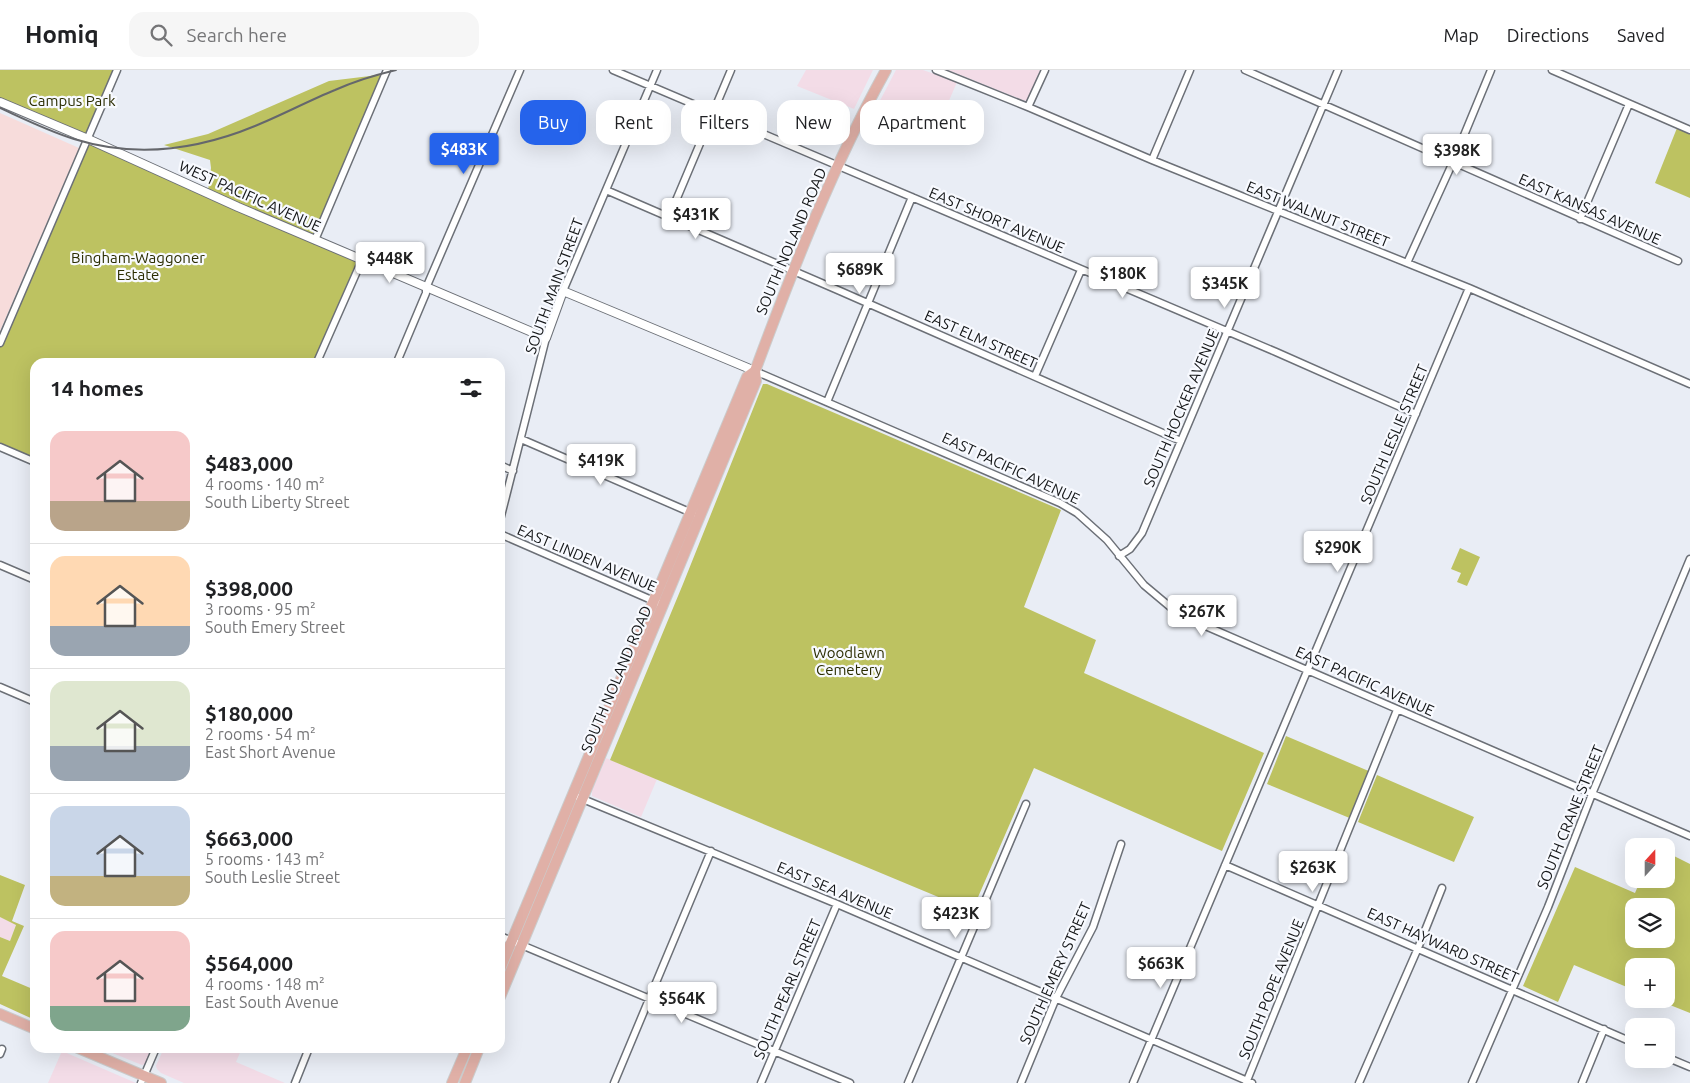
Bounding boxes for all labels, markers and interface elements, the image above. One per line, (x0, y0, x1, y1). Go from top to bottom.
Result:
search box (129, 12, 479, 57)
text: Homiq (25, 21, 99, 48)
icon: search (147, 21, 175, 49)
text: Search here (187, 24, 287, 46)
text: Map (1443, 25, 1479, 45)
text: Directions (1507, 25, 1589, 45)
text: Saved (1617, 25, 1665, 45)
park label: Campus Park (29, 92, 116, 109)
chip: Buy (520, 100, 586, 145)
chip: Rent (596, 100, 671, 145)
chip: Filters (681, 100, 767, 145)
chip: New (777, 100, 850, 145)
chip: Apartment (860, 100, 984, 145)
pin: $483K (429, 132, 499, 175)
pin: $398K (1422, 134, 1492, 176)
text: $483K (441, 140, 487, 158)
text: $398K (1434, 141, 1480, 159)
street label: WEST PACIFIC AVENUE (176, 157, 324, 235)
street label: SOUTH NOLAND ROAD (752, 165, 830, 317)
street label: EAST KANSAS AVENUE (1516, 170, 1664, 248)
street label: EAST WALNUT STREET (1244, 178, 1393, 251)
street label: EAST SHORT AVENUE (927, 184, 1067, 256)
pin: $431K (661, 198, 731, 240)
text: $431K (673, 205, 719, 223)
street label: SOUTH MAIN STREET (521, 215, 587, 356)
pin: $448K (355, 242, 425, 284)
park label: Bingham-Waggoner Estate (71, 249, 205, 283)
text: $448K (367, 249, 413, 267)
pin: $689K (825, 252, 895, 295)
pin: $180K (1088, 256, 1158, 299)
text: $689K (837, 260, 883, 278)
text: $180K (1100, 264, 1146, 282)
pin: $345K (1190, 266, 1260, 309)
text: $345K (1202, 274, 1248, 292)
street label: EAST ELM STREET (922, 307, 1041, 372)
street label: SOUTH HOCKER AVENUE (1140, 326, 1222, 490)
street label: SOUTH LESLIE STREET (1357, 361, 1431, 506)
icon: filters (457, 374, 485, 402)
text: 14 homes (50, 376, 144, 400)
street label: EAST PACIFIC AVENUE (939, 429, 1083, 507)
pin: $419K (566, 444, 636, 486)
icon: home (90, 451, 150, 511)
text: $483,000 (205, 451, 293, 475)
text: $419K (578, 451, 624, 469)
text: 4 rooms · 140 m² (205, 475, 325, 493)
text: South Liberty Street (205, 493, 350, 511)
street label: EAST LINDEN AVENUE (515, 521, 659, 595)
pin: $290K (1303, 530, 1373, 573)
text: $290K (1315, 538, 1361, 556)
icon: home (90, 576, 150, 636)
text: $398,000 (205, 576, 293, 600)
pin: $267K (1167, 594, 1237, 637)
text: 3 rooms · 95 m² (205, 600, 316, 618)
text: $267K (1179, 602, 1225, 620)
street label: SOUTH NOLAND ROAD (577, 603, 655, 755)
text: South Emery Street (205, 618, 345, 636)
street label: EAST PACIFIC AVENUE (1293, 643, 1437, 719)
park label: Woodlawn Cemetery (813, 644, 885, 678)
icon: home (90, 701, 150, 761)
text: $180,000 (205, 701, 293, 725)
text: 2 rooms · 54 m² (205, 725, 316, 743)
street label: SOUTH CRANE STREET (1533, 742, 1607, 892)
text: East Short Avenue (205, 743, 336, 761)
icon: home (90, 826, 150, 886)
text: $663,000 (205, 826, 293, 850)
north arrow (1625, 838, 1675, 888)
map controls (1625, 838, 1675, 1068)
text: 5 rooms · 143 m² (205, 850, 325, 868)
pin: $263K (1278, 850, 1348, 893)
street label: EAST SEA AVENUE (775, 858, 895, 922)
text: $263K (1290, 858, 1336, 876)
text: South Leslie Street (205, 868, 340, 886)
pin: $423K (921, 896, 991, 939)
button: layers (1625, 898, 1675, 948)
street label: SOUTH EMERY STREET (1016, 899, 1094, 1047)
text: $423K (933, 904, 979, 922)
street label: EAST HAYWARD STREET (1365, 904, 1522, 986)
street label: SOUTH PEARL STREET (750, 916, 824, 1062)
street label: SOUTH POPE AVENUE (1235, 916, 1307, 1062)
pin: $663K (1126, 946, 1196, 989)
icon: home (90, 951, 150, 1011)
text: $564,000 (205, 951, 293, 975)
text: $663K (1138, 954, 1184, 972)
button: + (1625, 958, 1675, 1008)
text: 4 rooms · 148 m² (205, 975, 325, 993)
pin: $564K (647, 982, 717, 1024)
text: $564K (659, 989, 705, 1007)
text: East South Avenue (205, 993, 339, 1011)
button: − (1625, 1018, 1675, 1068)

